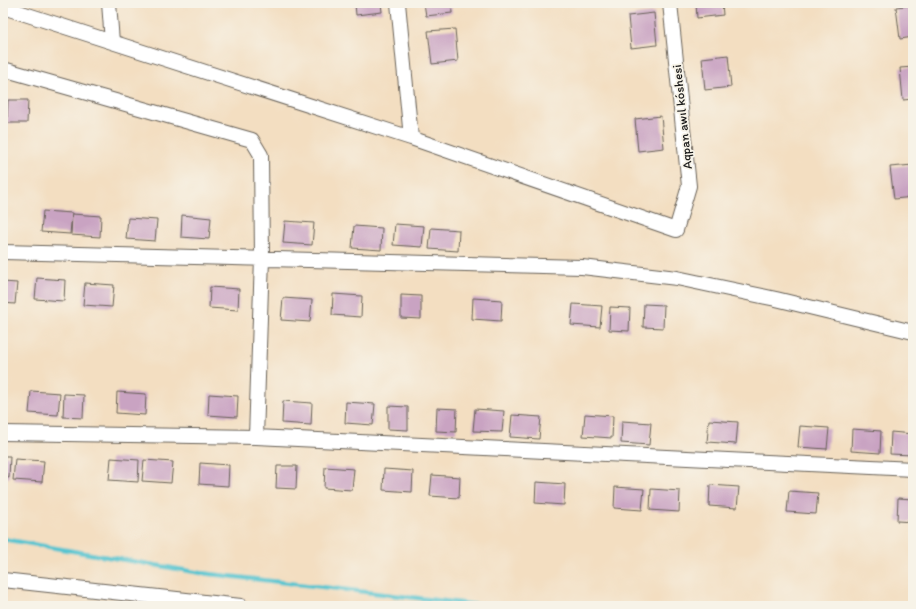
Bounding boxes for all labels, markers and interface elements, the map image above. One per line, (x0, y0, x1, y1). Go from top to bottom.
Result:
street label: Aqpan awıl kóshesi (669, 64, 695, 170)

